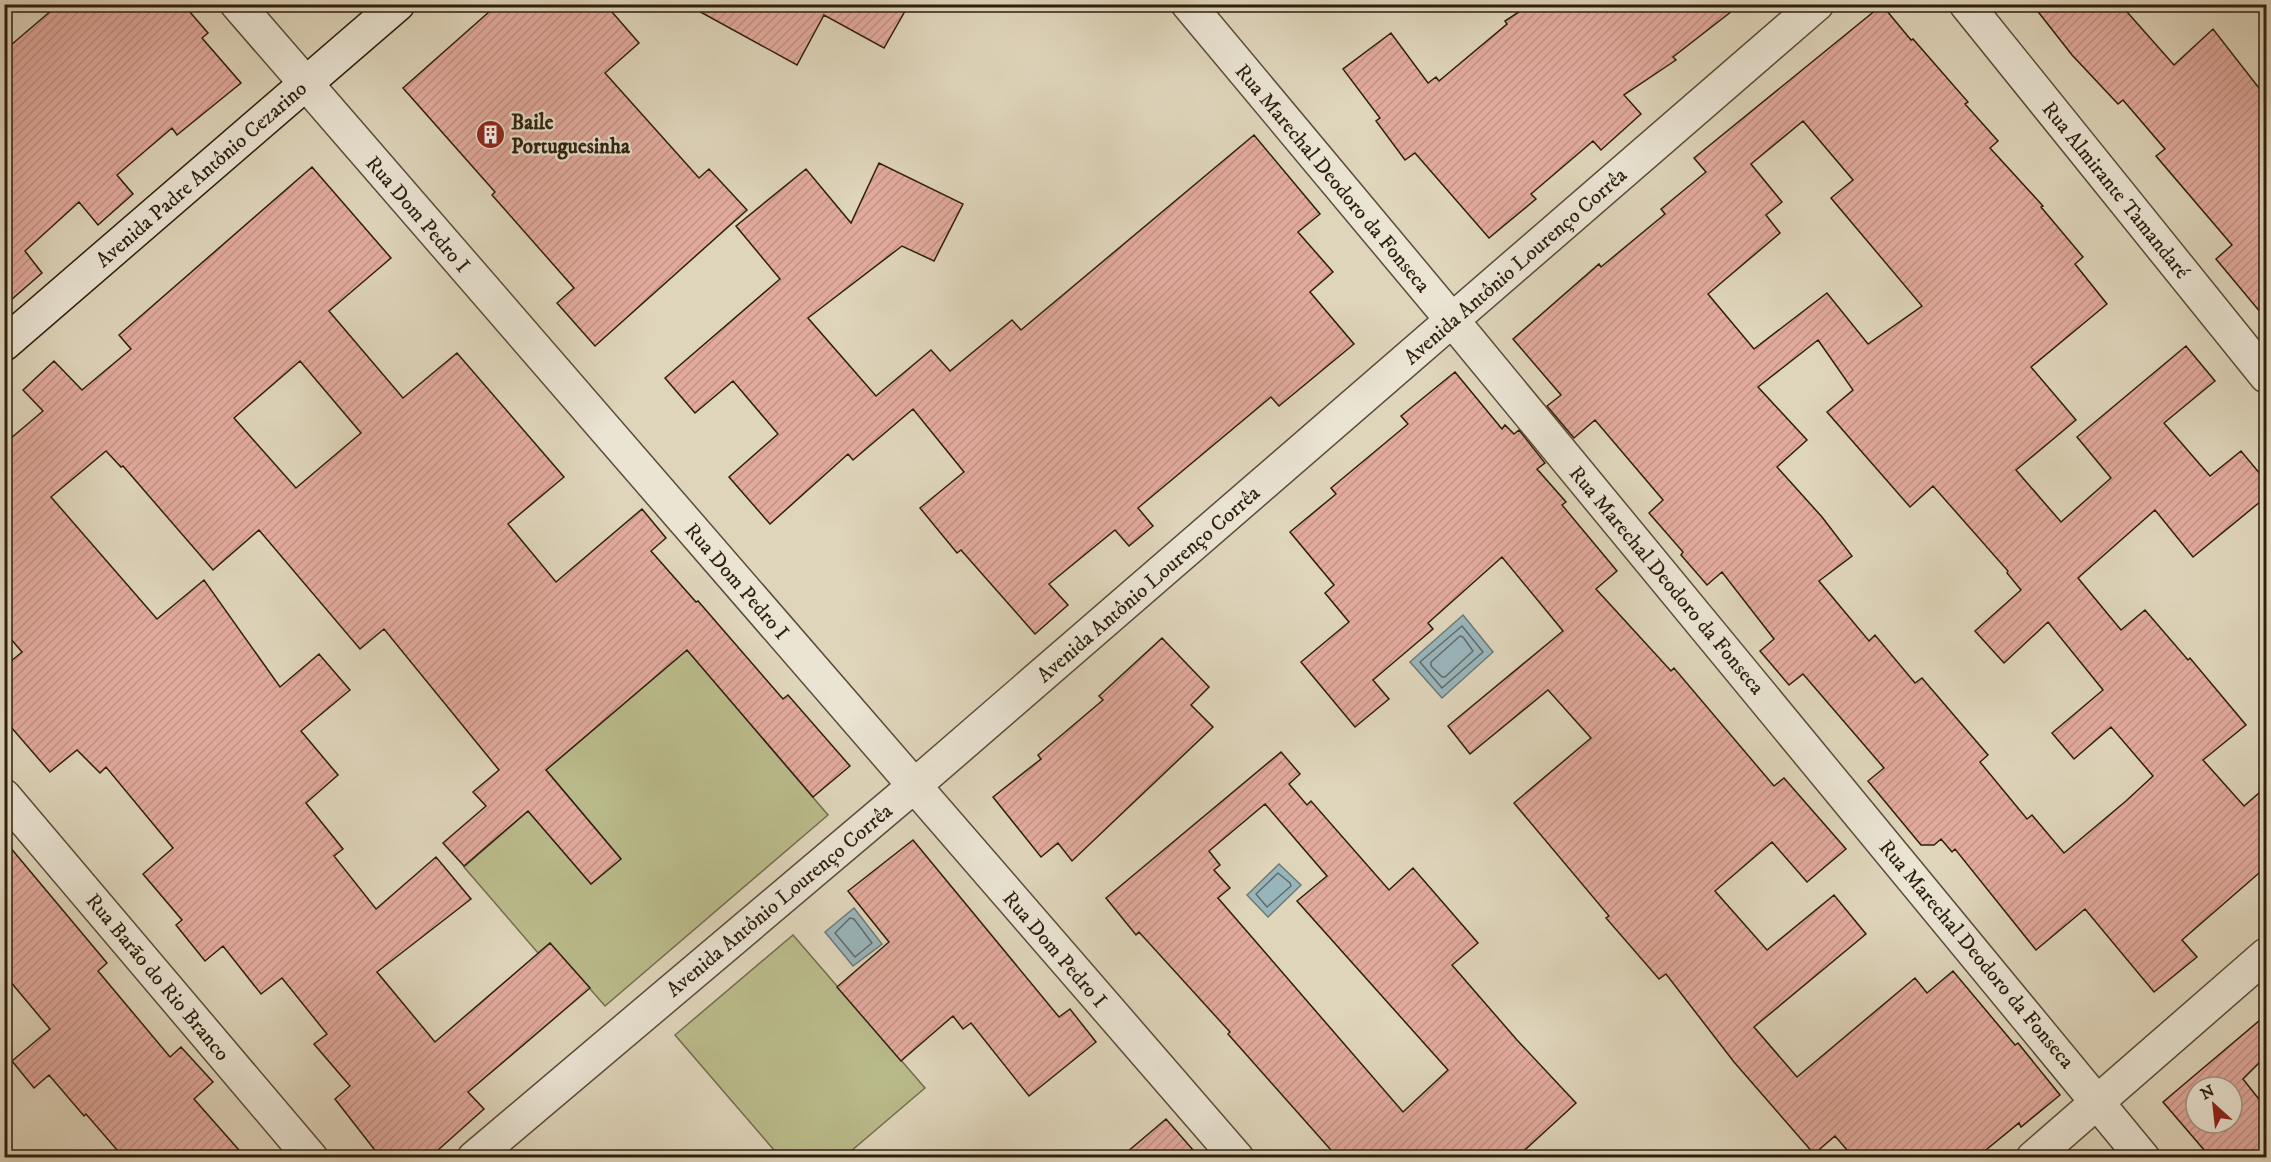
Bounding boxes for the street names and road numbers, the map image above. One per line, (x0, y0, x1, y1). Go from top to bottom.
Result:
street label: Rua Marechal Deodoro da Fonseca (1229, 59, 1436, 298)
street label: Avenida Padre Antônio Cezarino (91, 76, 312, 273)
street label: Rua Almirante Tamandaré (2036, 97, 2195, 285)
street label: Rua Dom Pedro I (360, 151, 475, 278)
street label: Avenida Antônio Lourenço Corrêa (1399, 163, 1633, 371)
street label: Rua Marechal Deodoro da Fonseca (1563, 461, 1770, 700)
street label: Avenida Antônio Lourenço Corrêa (1032, 481, 1266, 689)
street label: Rua Dom Pedro I (679, 518, 794, 645)
street label: Avenida Antônio Lourenço Corrêa (661, 798, 898, 1003)
street label: Rua Marechal Deodoro da Fonseca (1873, 835, 2080, 1074)
street label: Rua Dom Pedro I (997, 886, 1112, 1013)
street label: Rua Barão do Rio Branco (80, 889, 235, 1067)

